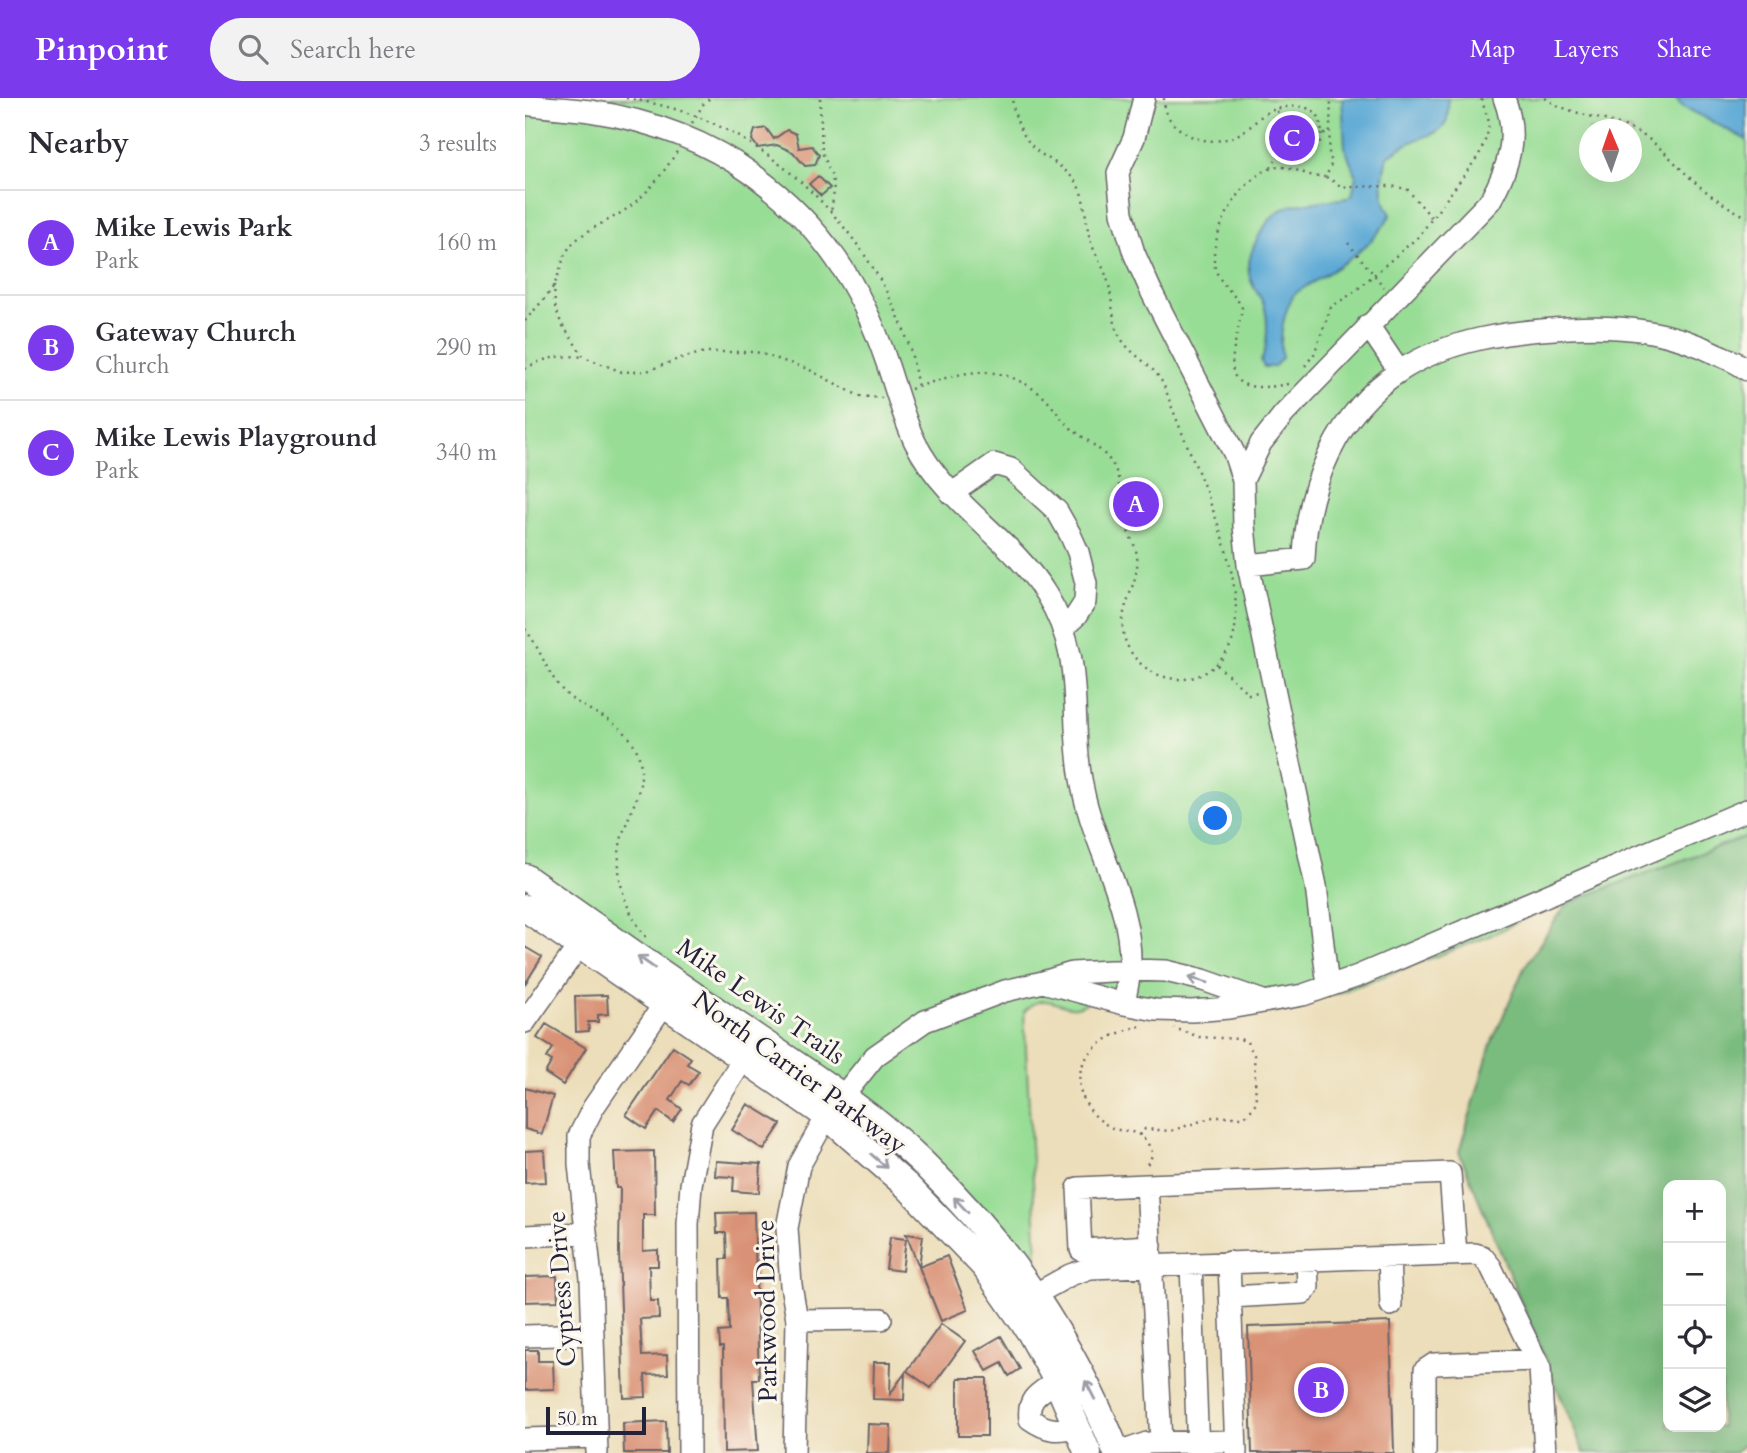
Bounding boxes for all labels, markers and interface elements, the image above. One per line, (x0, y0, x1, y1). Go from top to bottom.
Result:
search box (210, 18, 700, 81)
text: Pinpoint (35, 27, 168, 72)
icon: search (234, 30, 272, 68)
text: Search here (290, 32, 416, 67)
text: Map (1470, 33, 1516, 66)
text: Layers (1554, 33, 1619, 66)
text: Share (1657, 33, 1712, 66)
pin: C (1269, 112, 1315, 164)
north arrow (1579, 119, 1642, 182)
text: Nearby (28, 123, 129, 164)
text: 3 results (419, 128, 497, 159)
text: Mike Lewis Park (95, 210, 292, 245)
text: A (42, 227, 60, 258)
text: 160 m (436, 227, 497, 258)
text: Park (95, 245, 139, 276)
text: Gateway Church (95, 315, 296, 350)
text: B (43, 332, 59, 363)
text: 290 m (436, 332, 497, 363)
text: Church (95, 350, 169, 381)
text: Mike Lewis Playground (95, 420, 377, 455)
text: C (42, 437, 60, 468)
text: 340 m (436, 437, 497, 468)
text: Park (95, 455, 139, 486)
pin: A (1113, 478, 1159, 530)
your location (1198, 801, 1232, 835)
street label: Mike Lewis Trails (669, 930, 852, 1073)
one-way arrow (637, 955, 656, 969)
one-way arrow (1187, 972, 1209, 985)
street label: North Carrier Parkway (686, 983, 914, 1162)
one-way arrow (870, 1153, 888, 1169)
map controls (1663, 1180, 1726, 1432)
button: + (1663, 1180, 1726, 1243)
one-way arrow (952, 1197, 969, 1214)
street label: Cypress Drive (539, 1210, 584, 1368)
street label: Parkwood Drive (747, 1219, 786, 1403)
button: − (1663, 1243, 1726, 1306)
button: locate (1663, 1306, 1726, 1369)
pin: B (1298, 1364, 1344, 1416)
button: layers (1663, 1369, 1726, 1432)
one-way arrow (1083, 1380, 1097, 1401)
scale bar (546, 1404, 646, 1436)
text: 50 m (557, 1406, 598, 1432)

